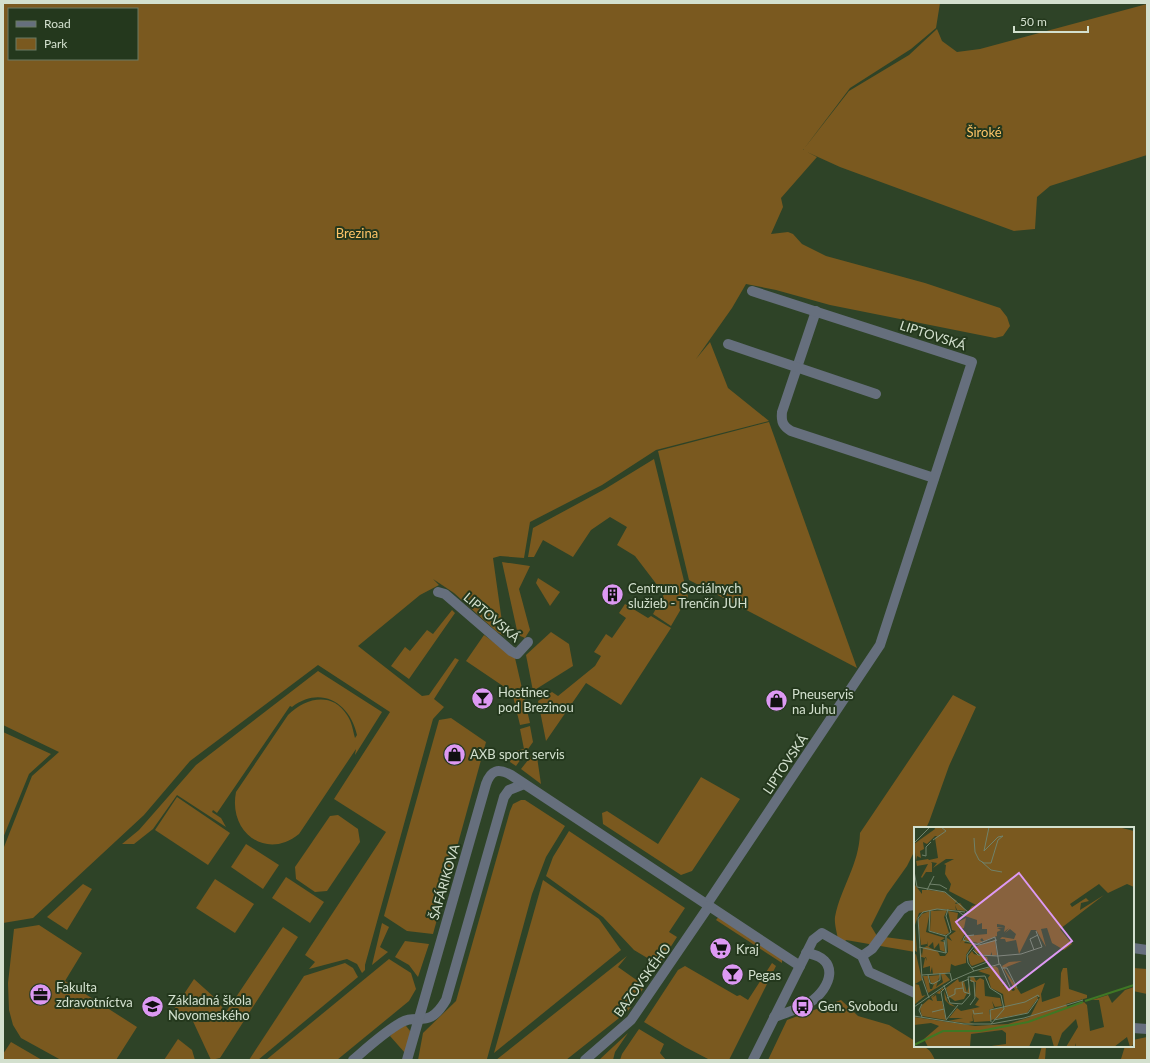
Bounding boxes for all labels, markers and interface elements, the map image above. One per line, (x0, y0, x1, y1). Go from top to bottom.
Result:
legend (8, 8, 138, 60)
scale bar (1014, 8, 1088, 34)
text: 50 m (1020, 14, 1047, 29)
text: Road (44, 16, 71, 31)
text: Park (44, 36, 68, 51)
park label: Široké (966, 124, 1002, 140)
park label: Brezina (336, 225, 378, 241)
street label: LIPTOVSKÁ (898, 317, 968, 353)
place label: Centrum Sociálnych služieb - Trenčín JUH (628, 580, 748, 611)
building icon: Centrum Sociálnych služieb - Trenčín JUH (599, 582, 625, 608)
street label: LIPTOVSKÁ (461, 589, 524, 645)
place label: Hostinec pod Brezinou (498, 684, 574, 715)
bar icon: Hostinec pod Brezinou (470, 686, 496, 712)
place label: Pneuservis na Juhu (792, 686, 854, 717)
shop icon: Pneuservis na Juhu (764, 688, 790, 714)
street label: LIPTOVSKÁ (759, 731, 811, 797)
shop icon: AXB sport servis (442, 741, 468, 767)
place label: AXB sport servis (470, 746, 565, 762)
inset map (914, 827, 1134, 1047)
street label: ŠAFÁRIKOVA (426, 842, 462, 922)
supermarket icon: Kraj (707, 936, 733, 962)
street label: BAZOVSKÉHO (610, 940, 674, 1020)
place label: Kraj (736, 941, 759, 957)
bar icon: Pegas (719, 962, 745, 988)
place label: Pegas (748, 967, 782, 983)
place label: Fakulta zdravotníctva (56, 979, 133, 1010)
office icon: Fakulta zdravotníctva (27, 981, 53, 1007)
place label: Základná škola Novomeského (168, 992, 251, 1023)
bus stop icon: Gen. Svobodu (789, 993, 815, 1019)
school or university icon: Základná škola Novomeského (140, 994, 166, 1020)
place label: Gen. Svobodu (818, 998, 898, 1014)

